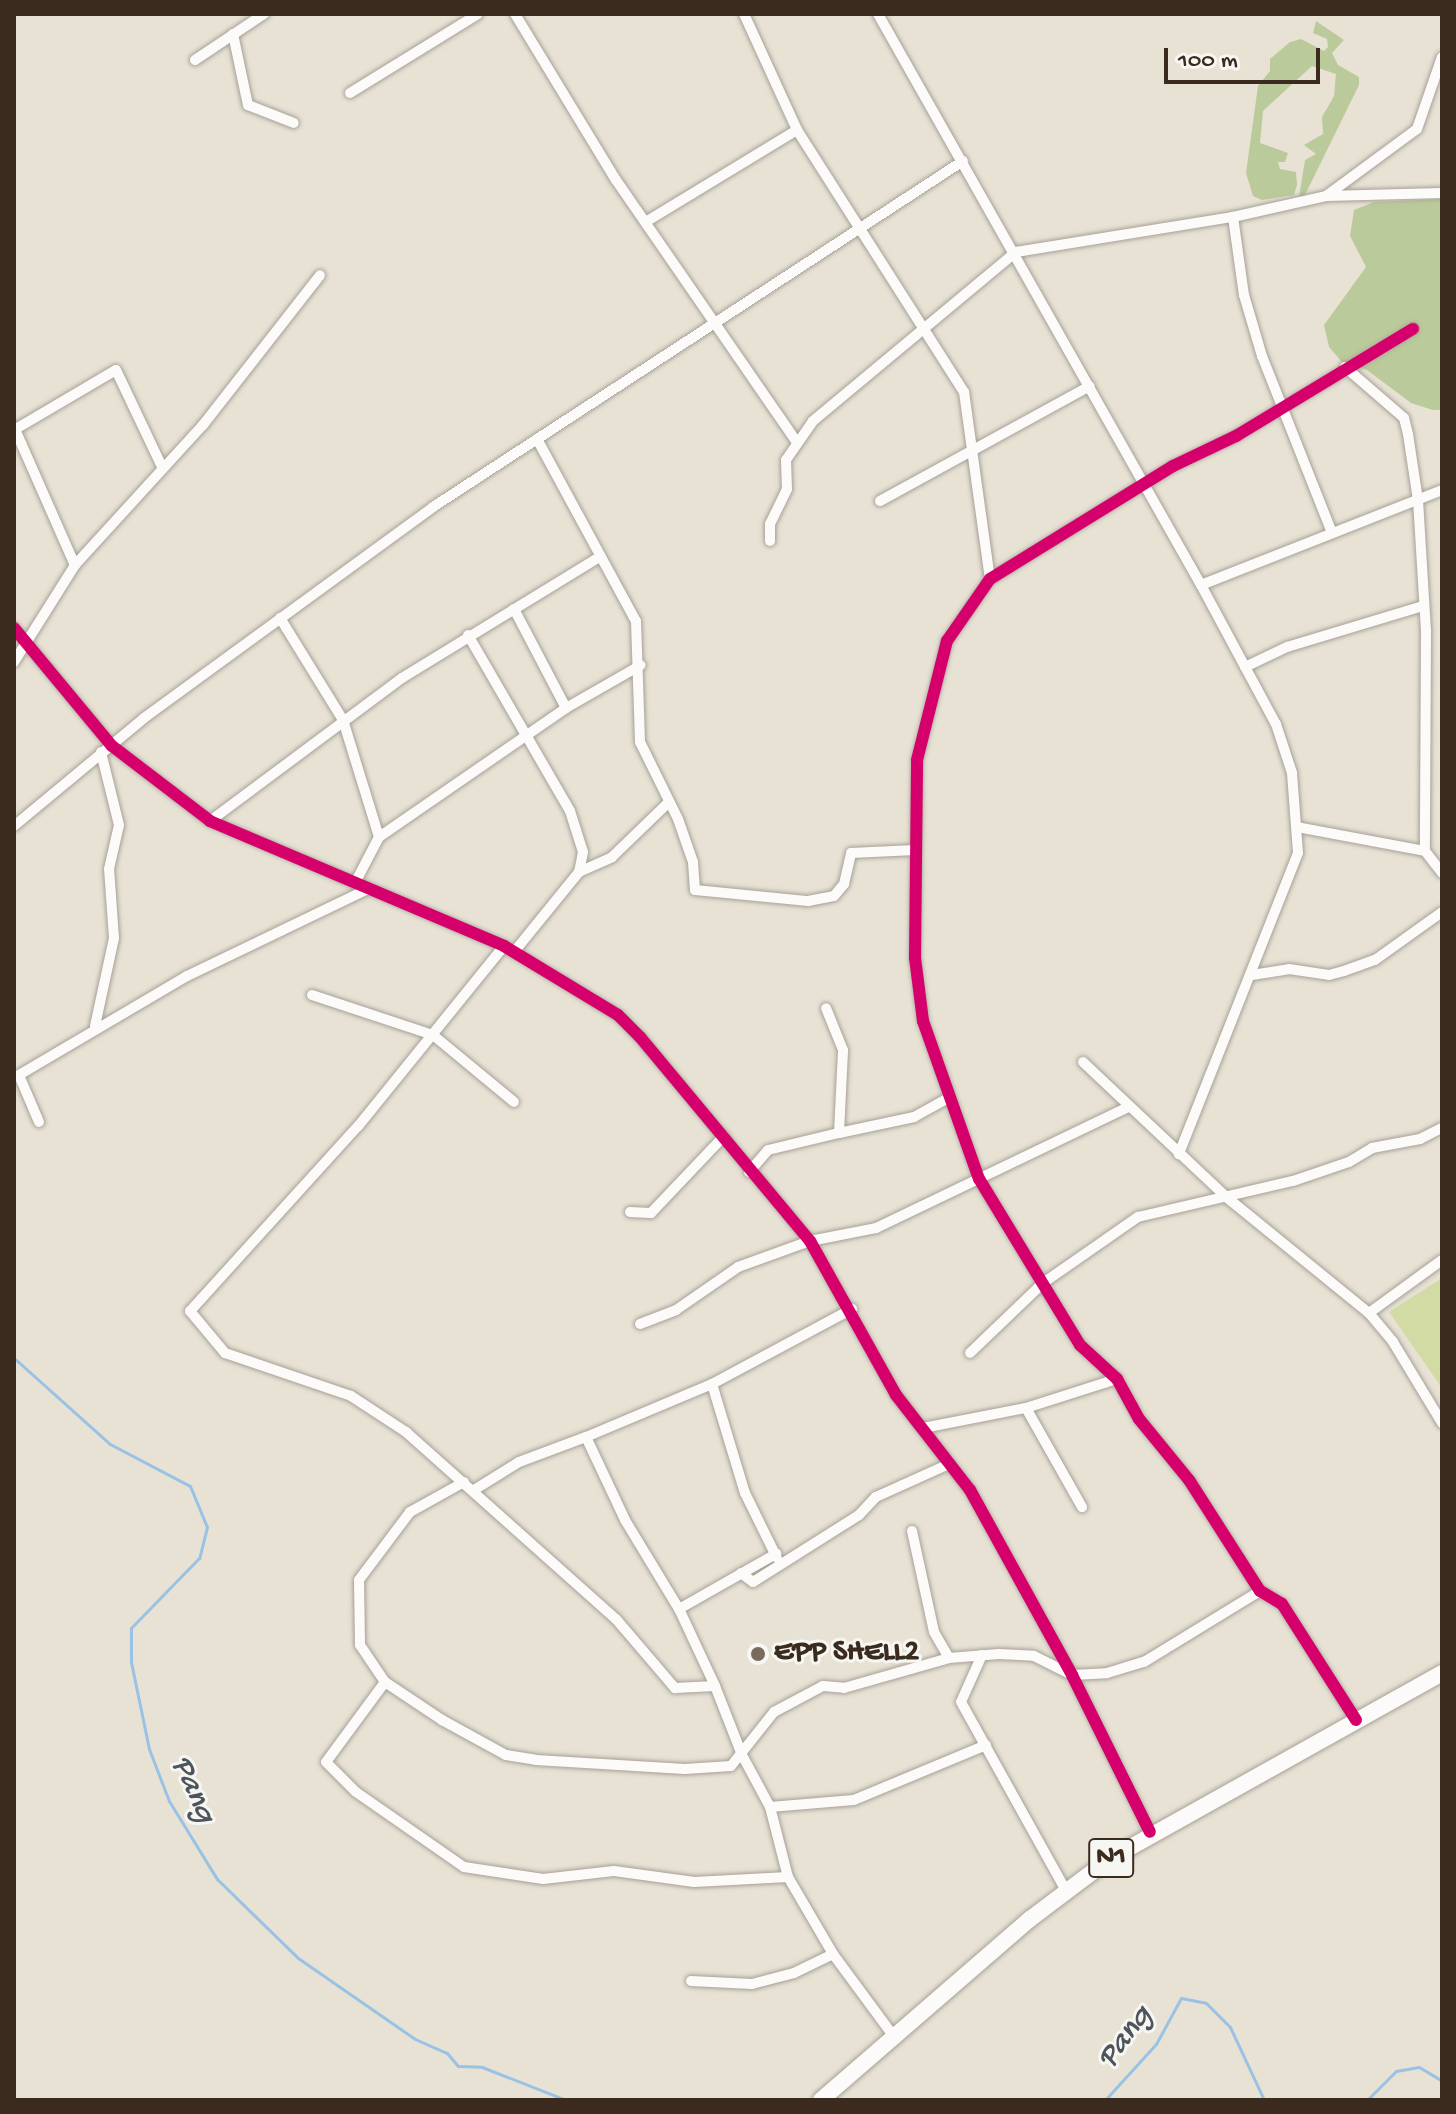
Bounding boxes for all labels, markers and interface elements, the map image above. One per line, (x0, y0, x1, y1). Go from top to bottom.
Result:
scale bar (1168, 32, 1324, 82)
text: 100 m (1178, 47, 1238, 76)
place label: EPP SHELL2 (774, 1636, 919, 1672)
marker: EPP SHELL2 (749, 1645, 767, 1663)
water label: Pang (160, 1751, 224, 1829)
road number: N1 (1087, 1834, 1135, 1882)
water label: Pang (1090, 1999, 1162, 2077)

